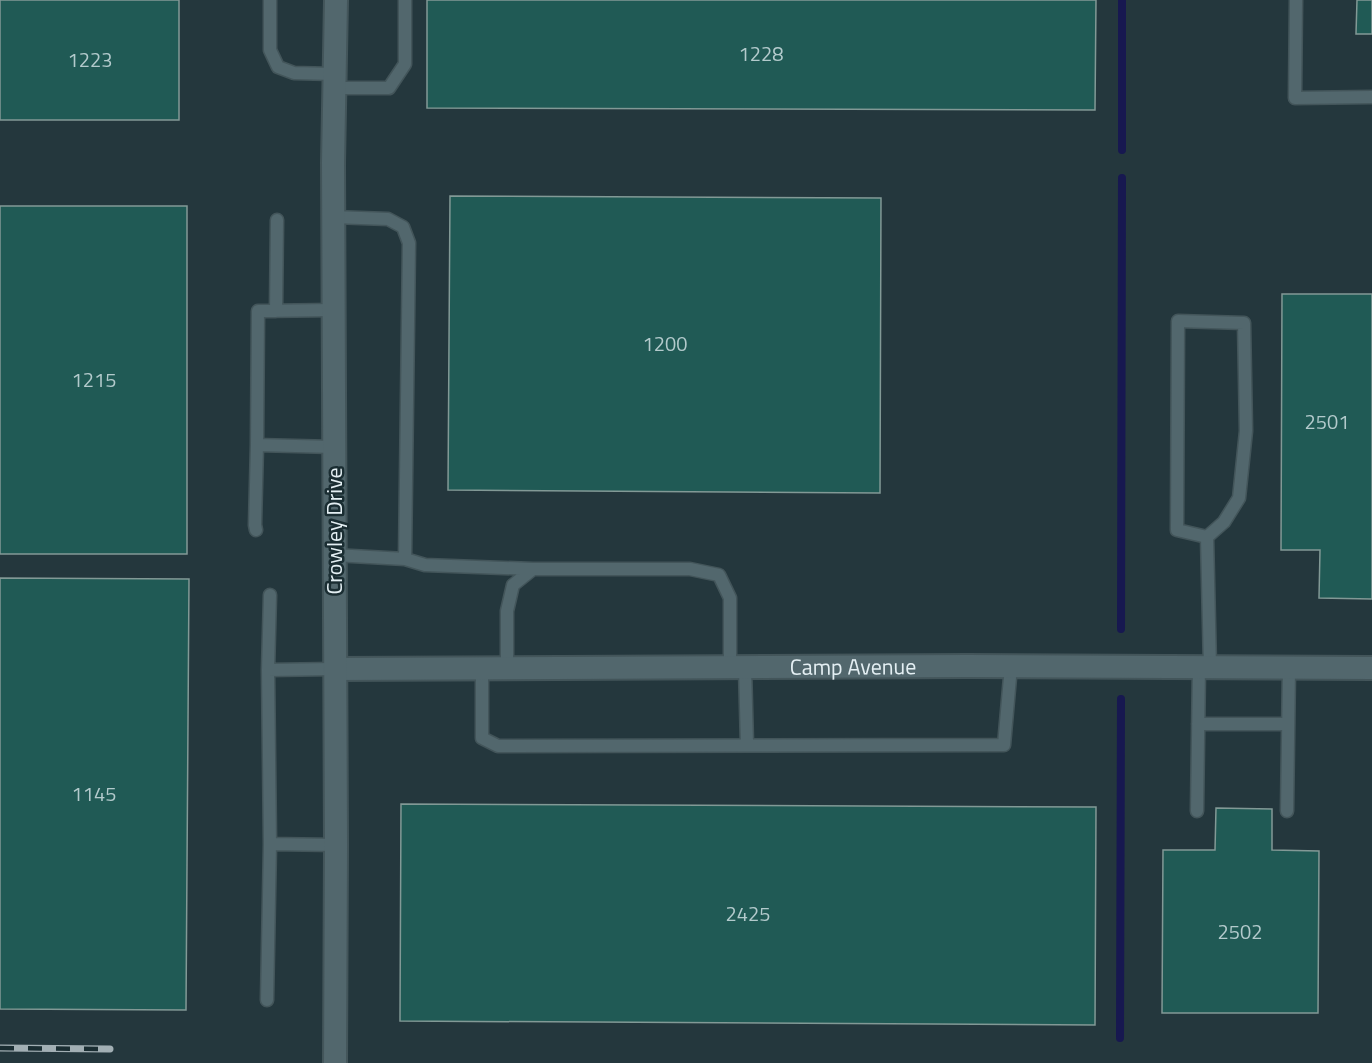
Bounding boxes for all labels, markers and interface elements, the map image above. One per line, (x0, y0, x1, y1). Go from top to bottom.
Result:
house number: 1228 (739, 38, 783, 69)
house number: 1223 (68, 44, 112, 75)
house number: 1200 (643, 328, 687, 359)
house number: 1215 (72, 364, 116, 395)
house number: 2501 (1305, 406, 1349, 437)
street label: Crowley Drive (317, 467, 351, 595)
street label: Camp Avenue (790, 649, 916, 684)
house number: 1145 (72, 778, 116, 809)
house number: 2425 (726, 898, 770, 929)
house number: 2502 (1218, 916, 1262, 947)

